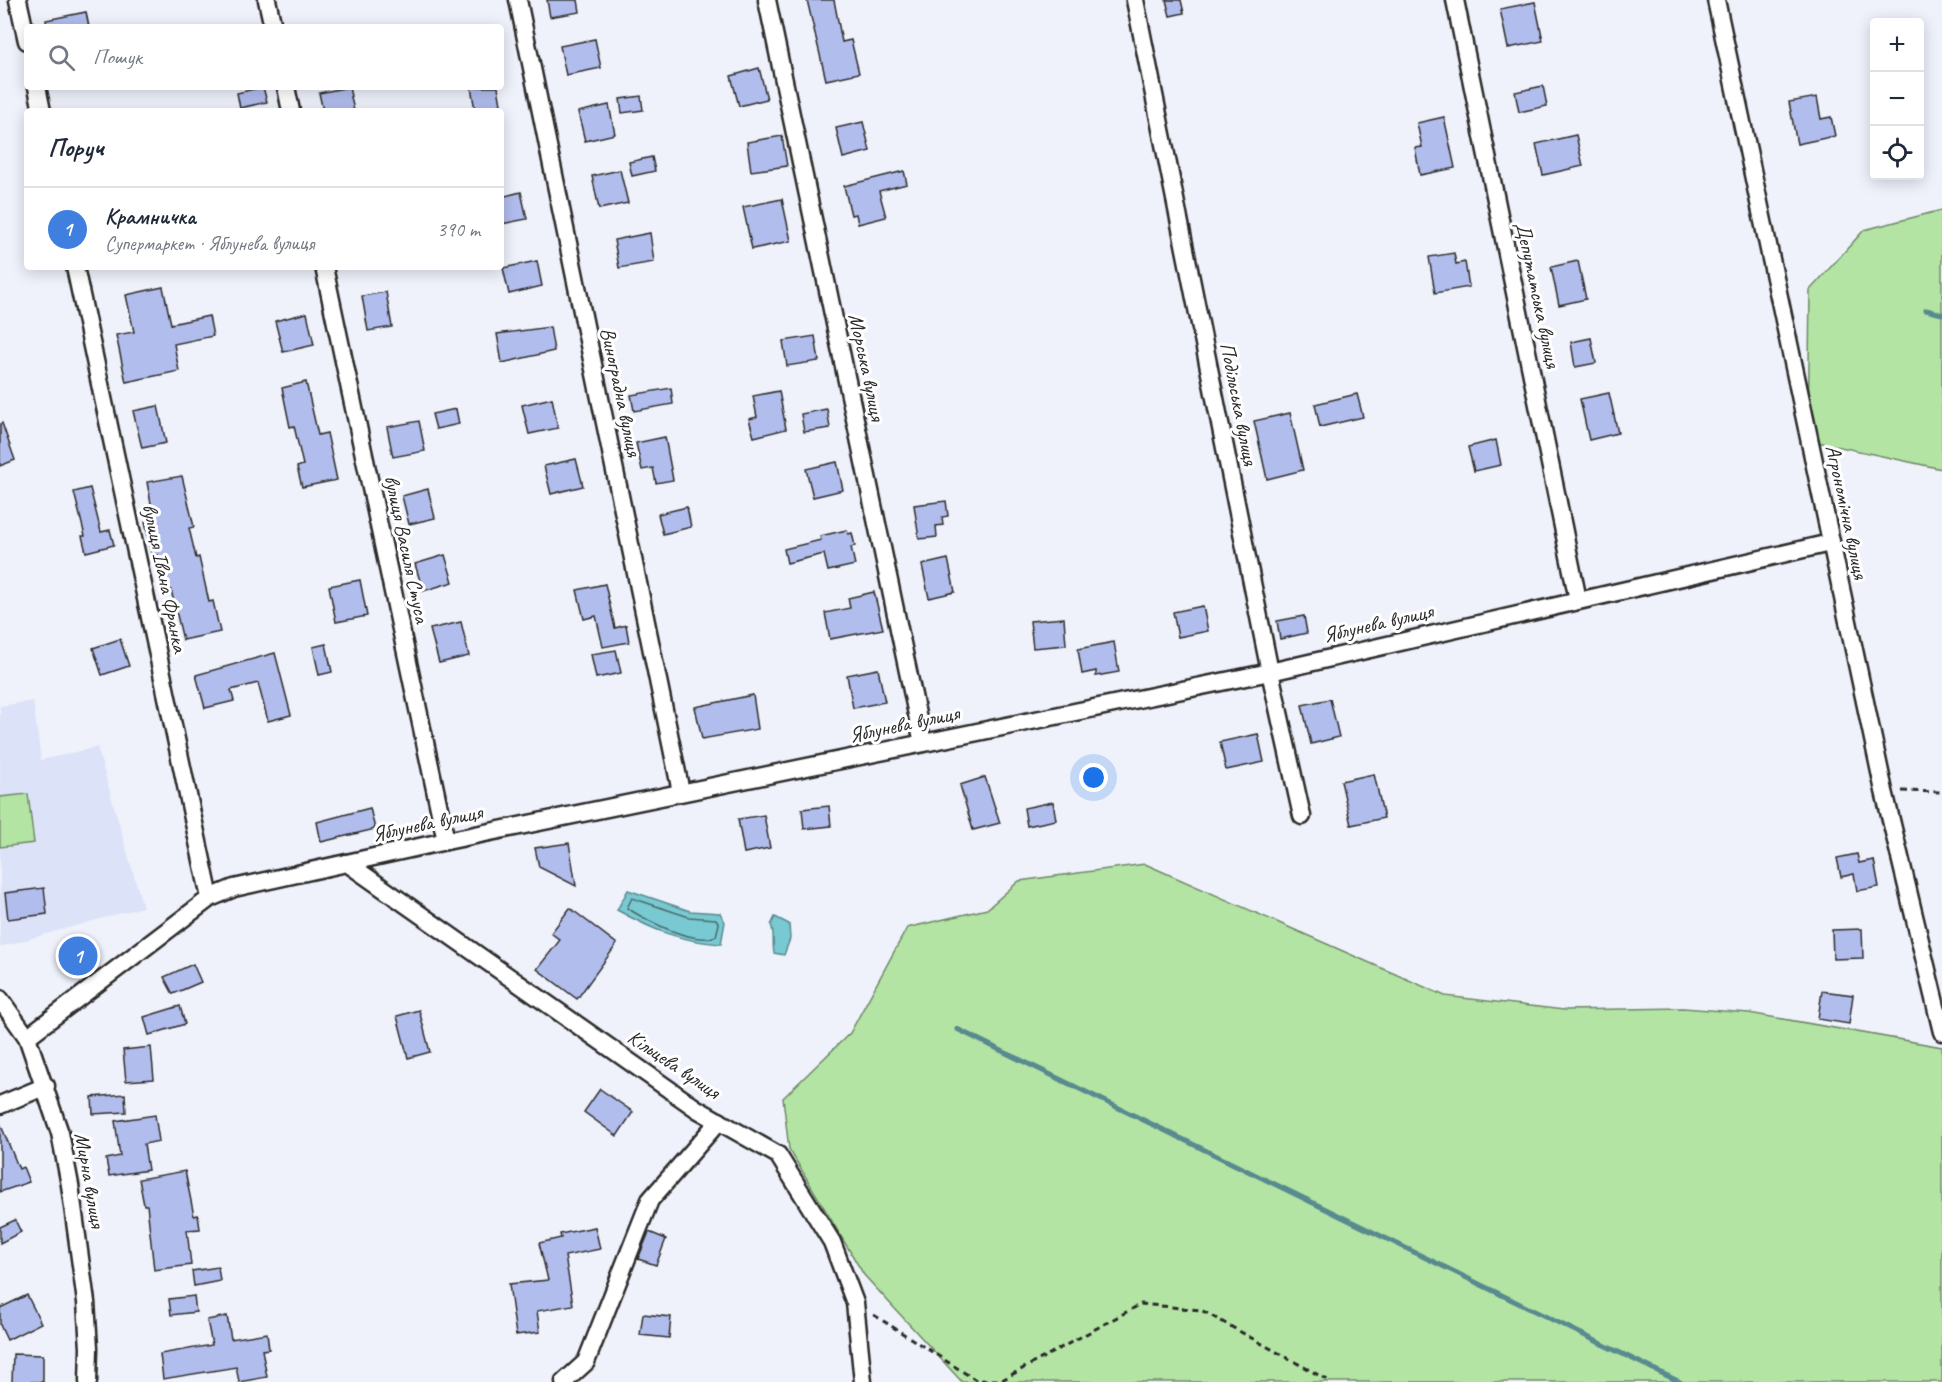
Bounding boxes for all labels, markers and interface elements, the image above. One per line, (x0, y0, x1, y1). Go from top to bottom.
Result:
map controls (1870, 18, 1924, 180)
button: + (1870, 18, 1924, 72)
search box (24, 24, 504, 90)
icon: search (45, 41, 78, 74)
text: Пошук (93, 43, 142, 71)
button: − (1870, 72, 1924, 126)
button: locate (1870, 126, 1924, 180)
text: Поруч (48, 131, 104, 164)
text: Крамничка (105, 203, 196, 231)
text: 1 (63, 217, 72, 242)
text: 390 m (437, 217, 480, 242)
street label: Депутатська вулиця (1510, 219, 1566, 372)
text: Супермаркет · Яблунева вулиця (105, 231, 314, 256)
street label: Морська вулиця (843, 311, 891, 424)
street label: Виноградна вулиця (595, 325, 648, 460)
street label: Подільська вулиця (1214, 340, 1264, 469)
street label: Агрономічна вулиця (1820, 443, 1874, 583)
street label: вулиця Василя Стуса (379, 473, 436, 627)
street label: вулиця Івана Франка (137, 501, 194, 656)
street label: Яблунева вулиця (1321, 597, 1437, 648)
street label: Яблунева вулиця (847, 699, 963, 748)
your location (1079, 763, 1108, 792)
street label: Яблунева вулиця (370, 798, 486, 847)
pin: 1 (58, 934, 98, 978)
street label: Кільцева вулиця (623, 1024, 726, 1105)
street label: Мирна вулиця (69, 1131, 111, 1231)

